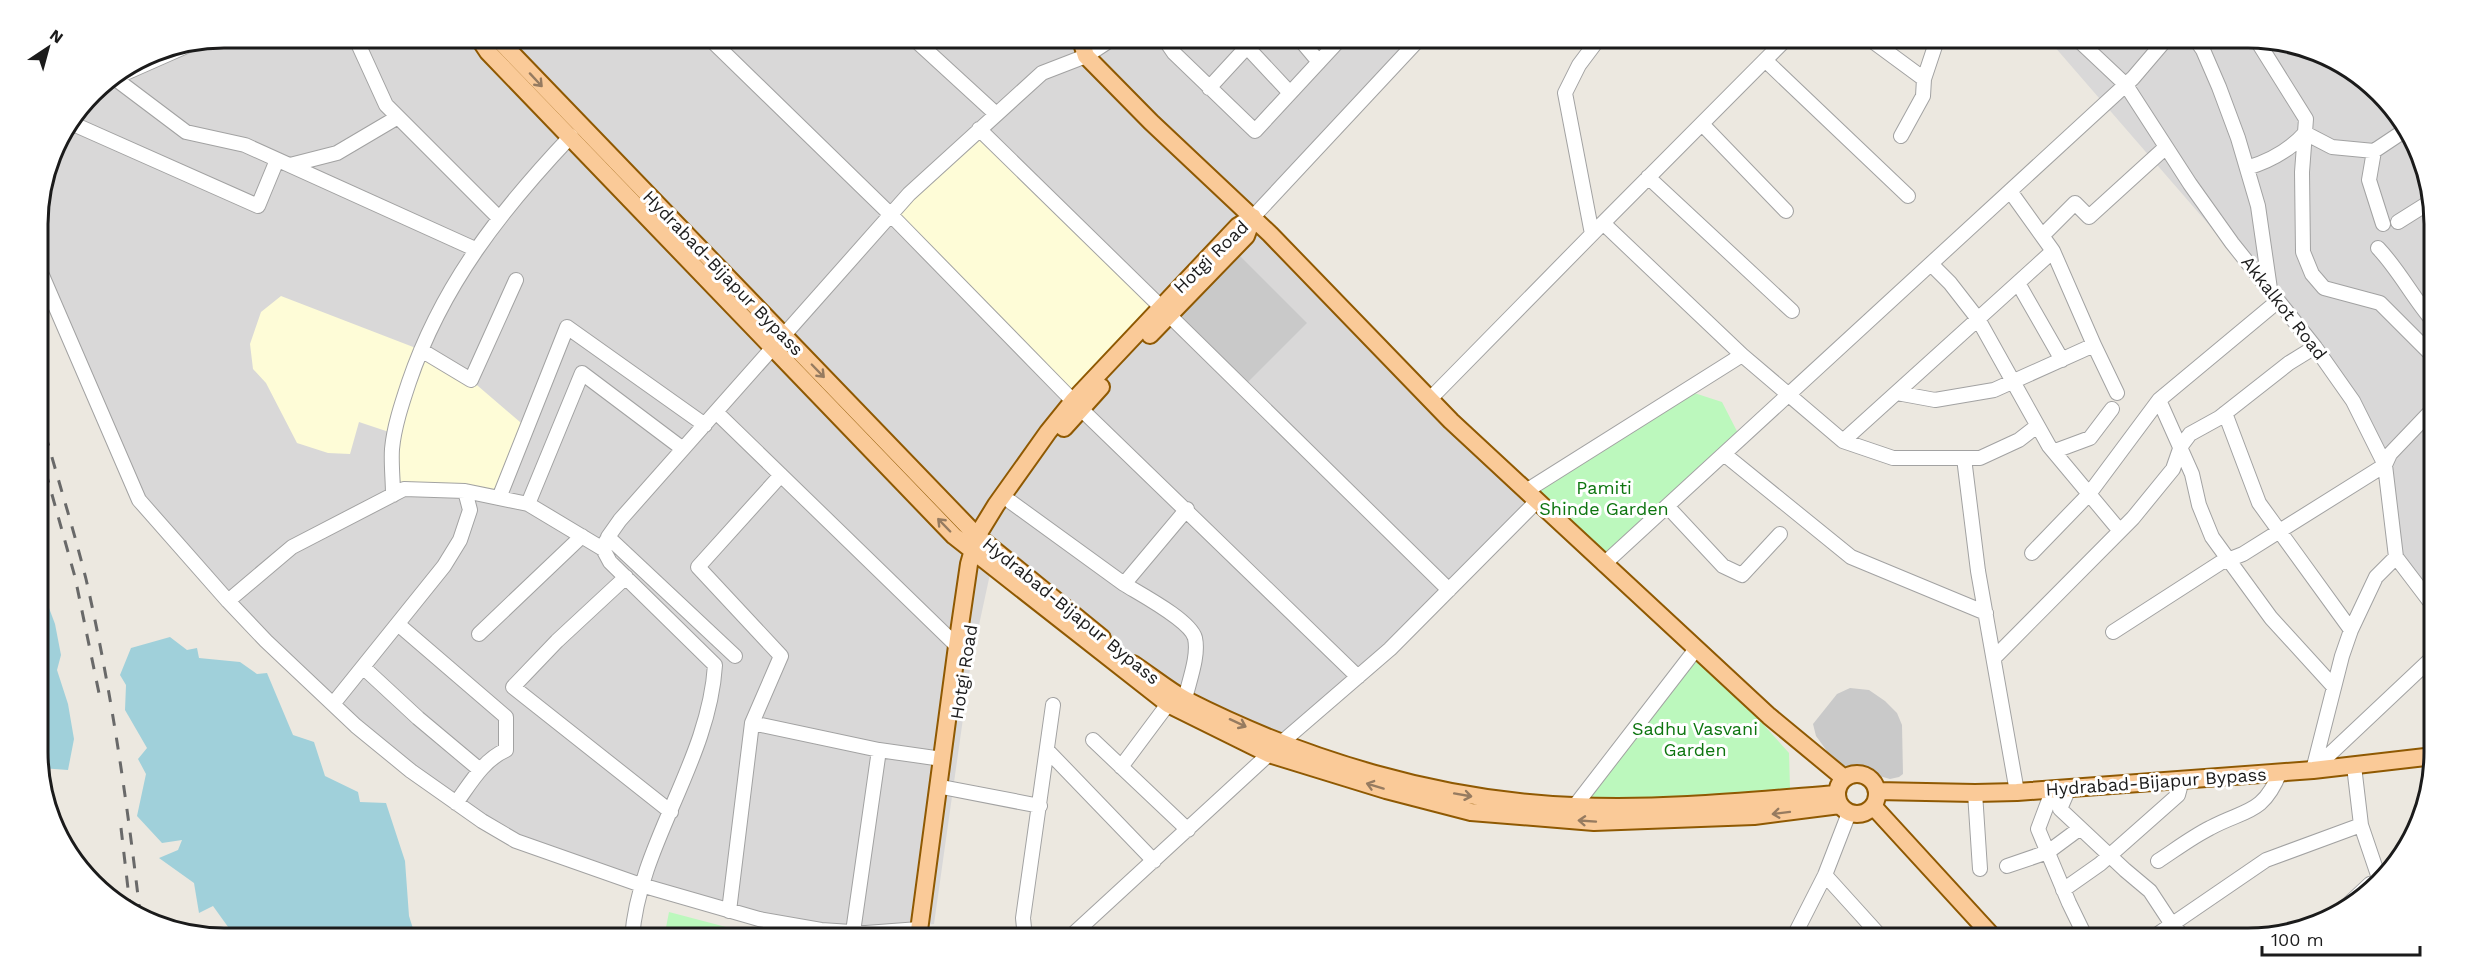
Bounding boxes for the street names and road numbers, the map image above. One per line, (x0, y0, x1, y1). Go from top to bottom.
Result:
street label: Hydrabad-Bijapur Bypass (639, 186, 808, 360)
street label: Hotgi Road (1169, 216, 1252, 297)
street label: Akkalkot Road (2237, 252, 2331, 364)
street label: Hydrabad-Bijapur Bypass (979, 533, 1164, 688)
street label: Hotgi Road (946, 623, 981, 721)
street label: Hydrabad-Bijapur Bypass (2045, 763, 2267, 800)

